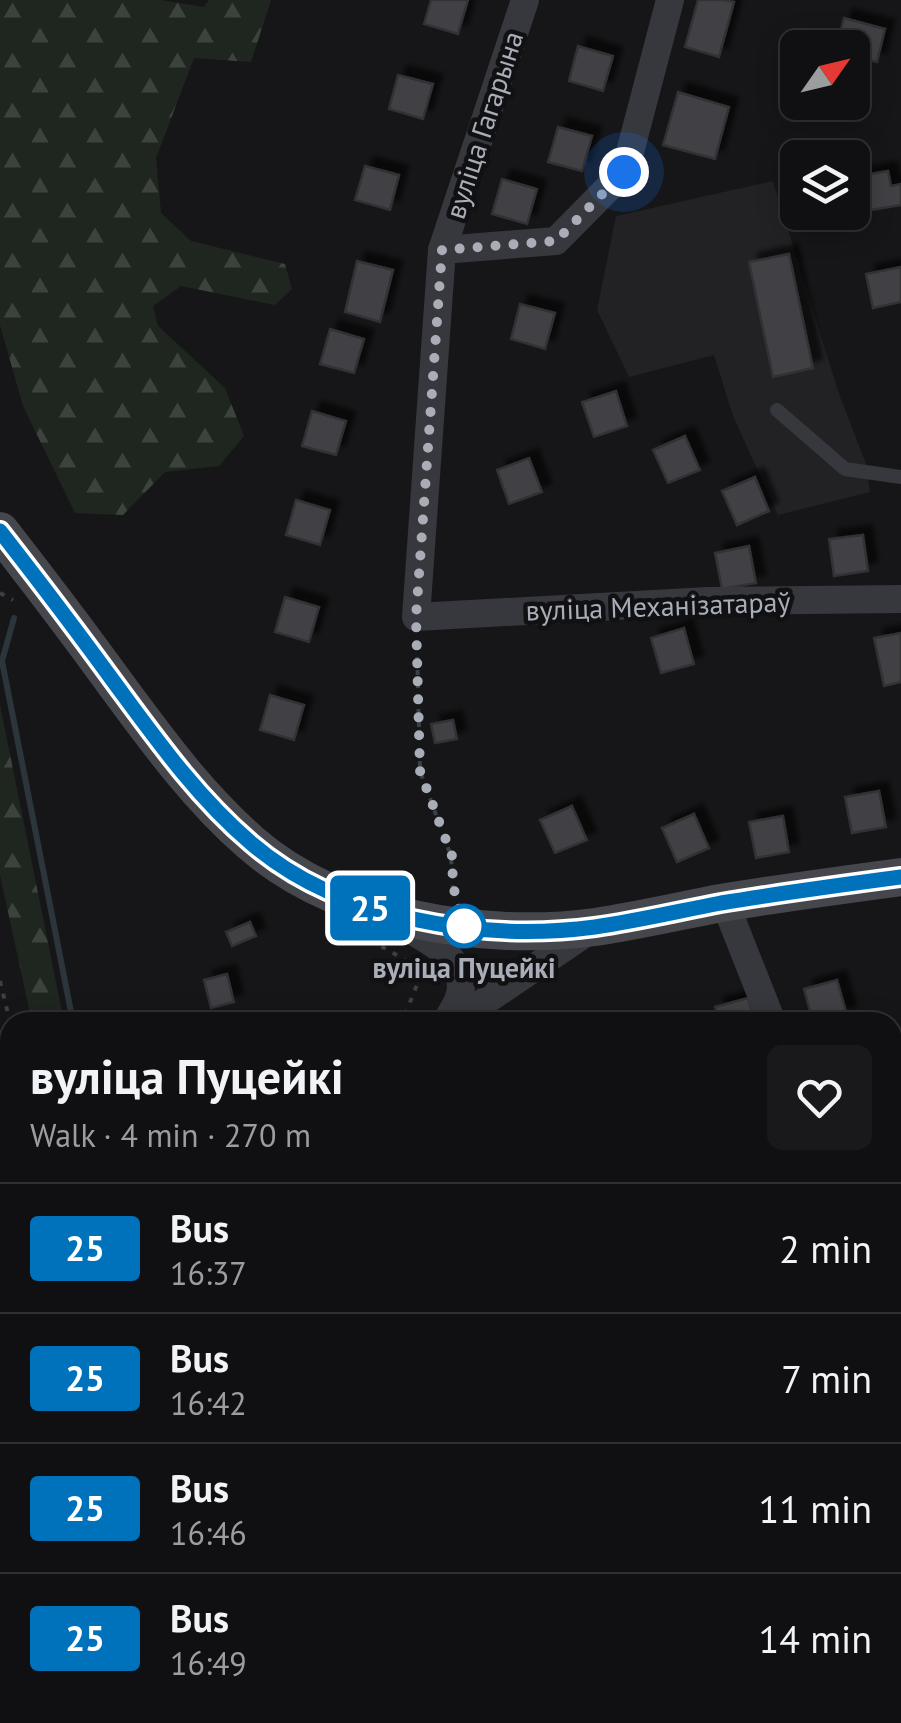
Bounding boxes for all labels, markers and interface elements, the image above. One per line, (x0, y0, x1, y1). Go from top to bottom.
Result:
street label: вуліца Гагарына (436, 26, 531, 223)
north arrow (780, 30, 870, 120)
map controls (780, 30, 870, 230)
button: layers (780, 140, 870, 230)
your location (599, 147, 649, 197)
street label: вуліца Механізатараў (525, 582, 791, 629)
line badge: 25 (325, 876, 415, 940)
text: 25 (350, 885, 390, 931)
marker: вуліца Пуцейкі (443, 905, 485, 947)
place label: вуліца Пуцейкі (372, 949, 556, 986)
text: вуліца Пуцейкі (30, 1045, 344, 1107)
button: heart (767, 1045, 872, 1150)
text: Walk · 4 min · 270 m (30, 1114, 311, 1156)
text: Bus (170, 1203, 229, 1252)
text: 2 min (779, 1224, 872, 1273)
text: 25 (65, 1225, 105, 1271)
text: 16:37 (170, 1252, 247, 1294)
text: Bus (170, 1333, 229, 1382)
text: 7 min (781, 1354, 872, 1403)
text: 25 (65, 1355, 105, 1401)
text: 16:42 (170, 1382, 247, 1424)
text: Bus (170, 1463, 229, 1512)
text: 11 min (759, 1484, 872, 1533)
text: 25 (65, 1485, 105, 1531)
text: 16:46 (170, 1512, 247, 1554)
text: Bus (170, 1593, 229, 1642)
text: 14 min (759, 1614, 872, 1663)
text: 25 (65, 1615, 105, 1661)
text: 16:49 (170, 1642, 247, 1684)

